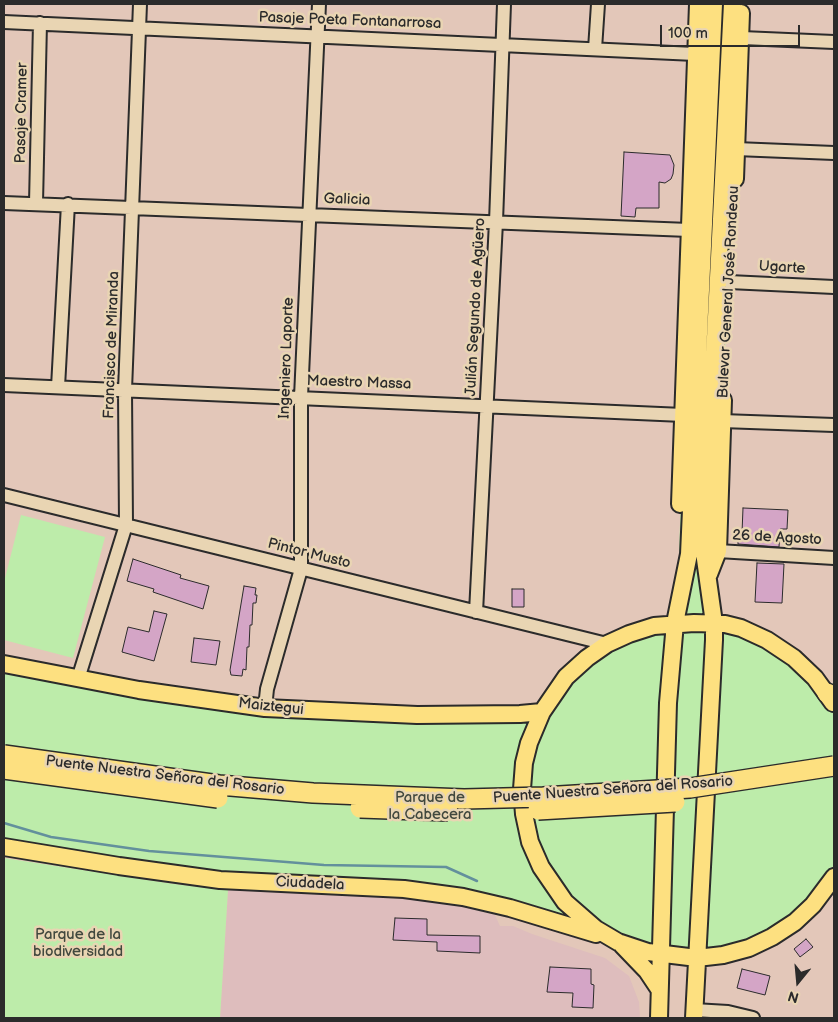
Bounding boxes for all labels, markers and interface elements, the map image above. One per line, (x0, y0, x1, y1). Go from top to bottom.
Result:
street label: Pasaje Poeta Fontanarrosa (258, 9, 442, 33)
scale bar (663, 15, 803, 47)
text: 100 m (668, 24, 708, 43)
street label: Pasaje Cramer (12, 62, 32, 164)
street label: Bulevar General José Rondeau (714, 185, 744, 399)
street label: Galicia (323, 190, 371, 210)
street label: Julián Segundo de Agüero (462, 217, 490, 397)
street label: Ugarte (758, 258, 806, 278)
street label: Francisco de Miranda (100, 271, 124, 419)
street label: Ingeniero Laporte (276, 297, 298, 419)
street label: Maestro Massa (306, 372, 412, 394)
street label: 26 de Agosto (732, 527, 822, 549)
street label: Pintor Musto (266, 535, 352, 573)
street label: Maiztegui (237, 695, 305, 719)
street label: Puente Nuestra Señora del Rosario (45, 752, 285, 800)
street label: Puente Nuestra Señora del Rosario (492, 773, 734, 807)
park label: Parque de la Cabecera (389, 789, 471, 824)
street label: Ciudadela (275, 873, 345, 895)
park label: Parque de la biodiversidad (33, 926, 123, 961)
north arrow (773, 957, 823, 1007)
text: N (786, 987, 801, 1006)

